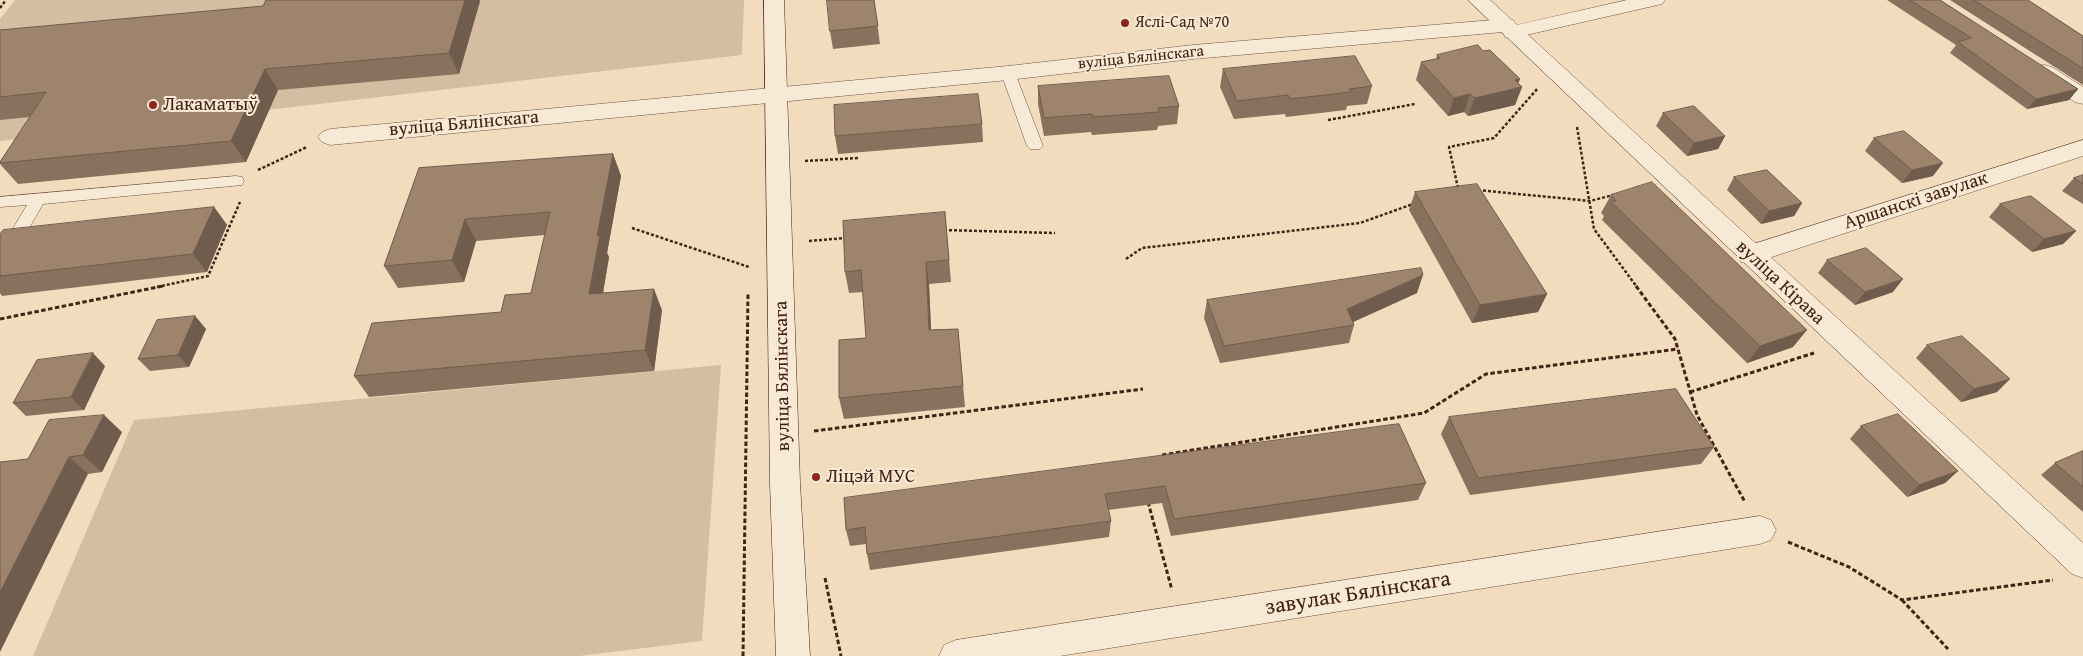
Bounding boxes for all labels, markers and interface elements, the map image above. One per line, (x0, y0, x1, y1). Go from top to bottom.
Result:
place label: Яслі-Сад №70 (1135, 13, 1229, 33)
marker: Яслі-Сад №70 (1119, 17, 1131, 29)
street label: вуліца Бялінскага (1077, 42, 1205, 74)
place label: Лакаматыў (163, 94, 258, 116)
marker: Лакаматыў (147, 99, 159, 111)
street label: вуліца Бялінскага (388, 106, 540, 142)
street label: Аршанскі завулак (1841, 167, 1991, 235)
street label: вуліца Кірава (1731, 236, 1829, 330)
street label: вуліца Бялінскага (770, 301, 796, 451)
place label: Ліцэй МУС (826, 466, 915, 488)
marker: Ліцэй МУС (810, 471, 822, 483)
street label: завулак Бялінскага (1264, 566, 1452, 622)

